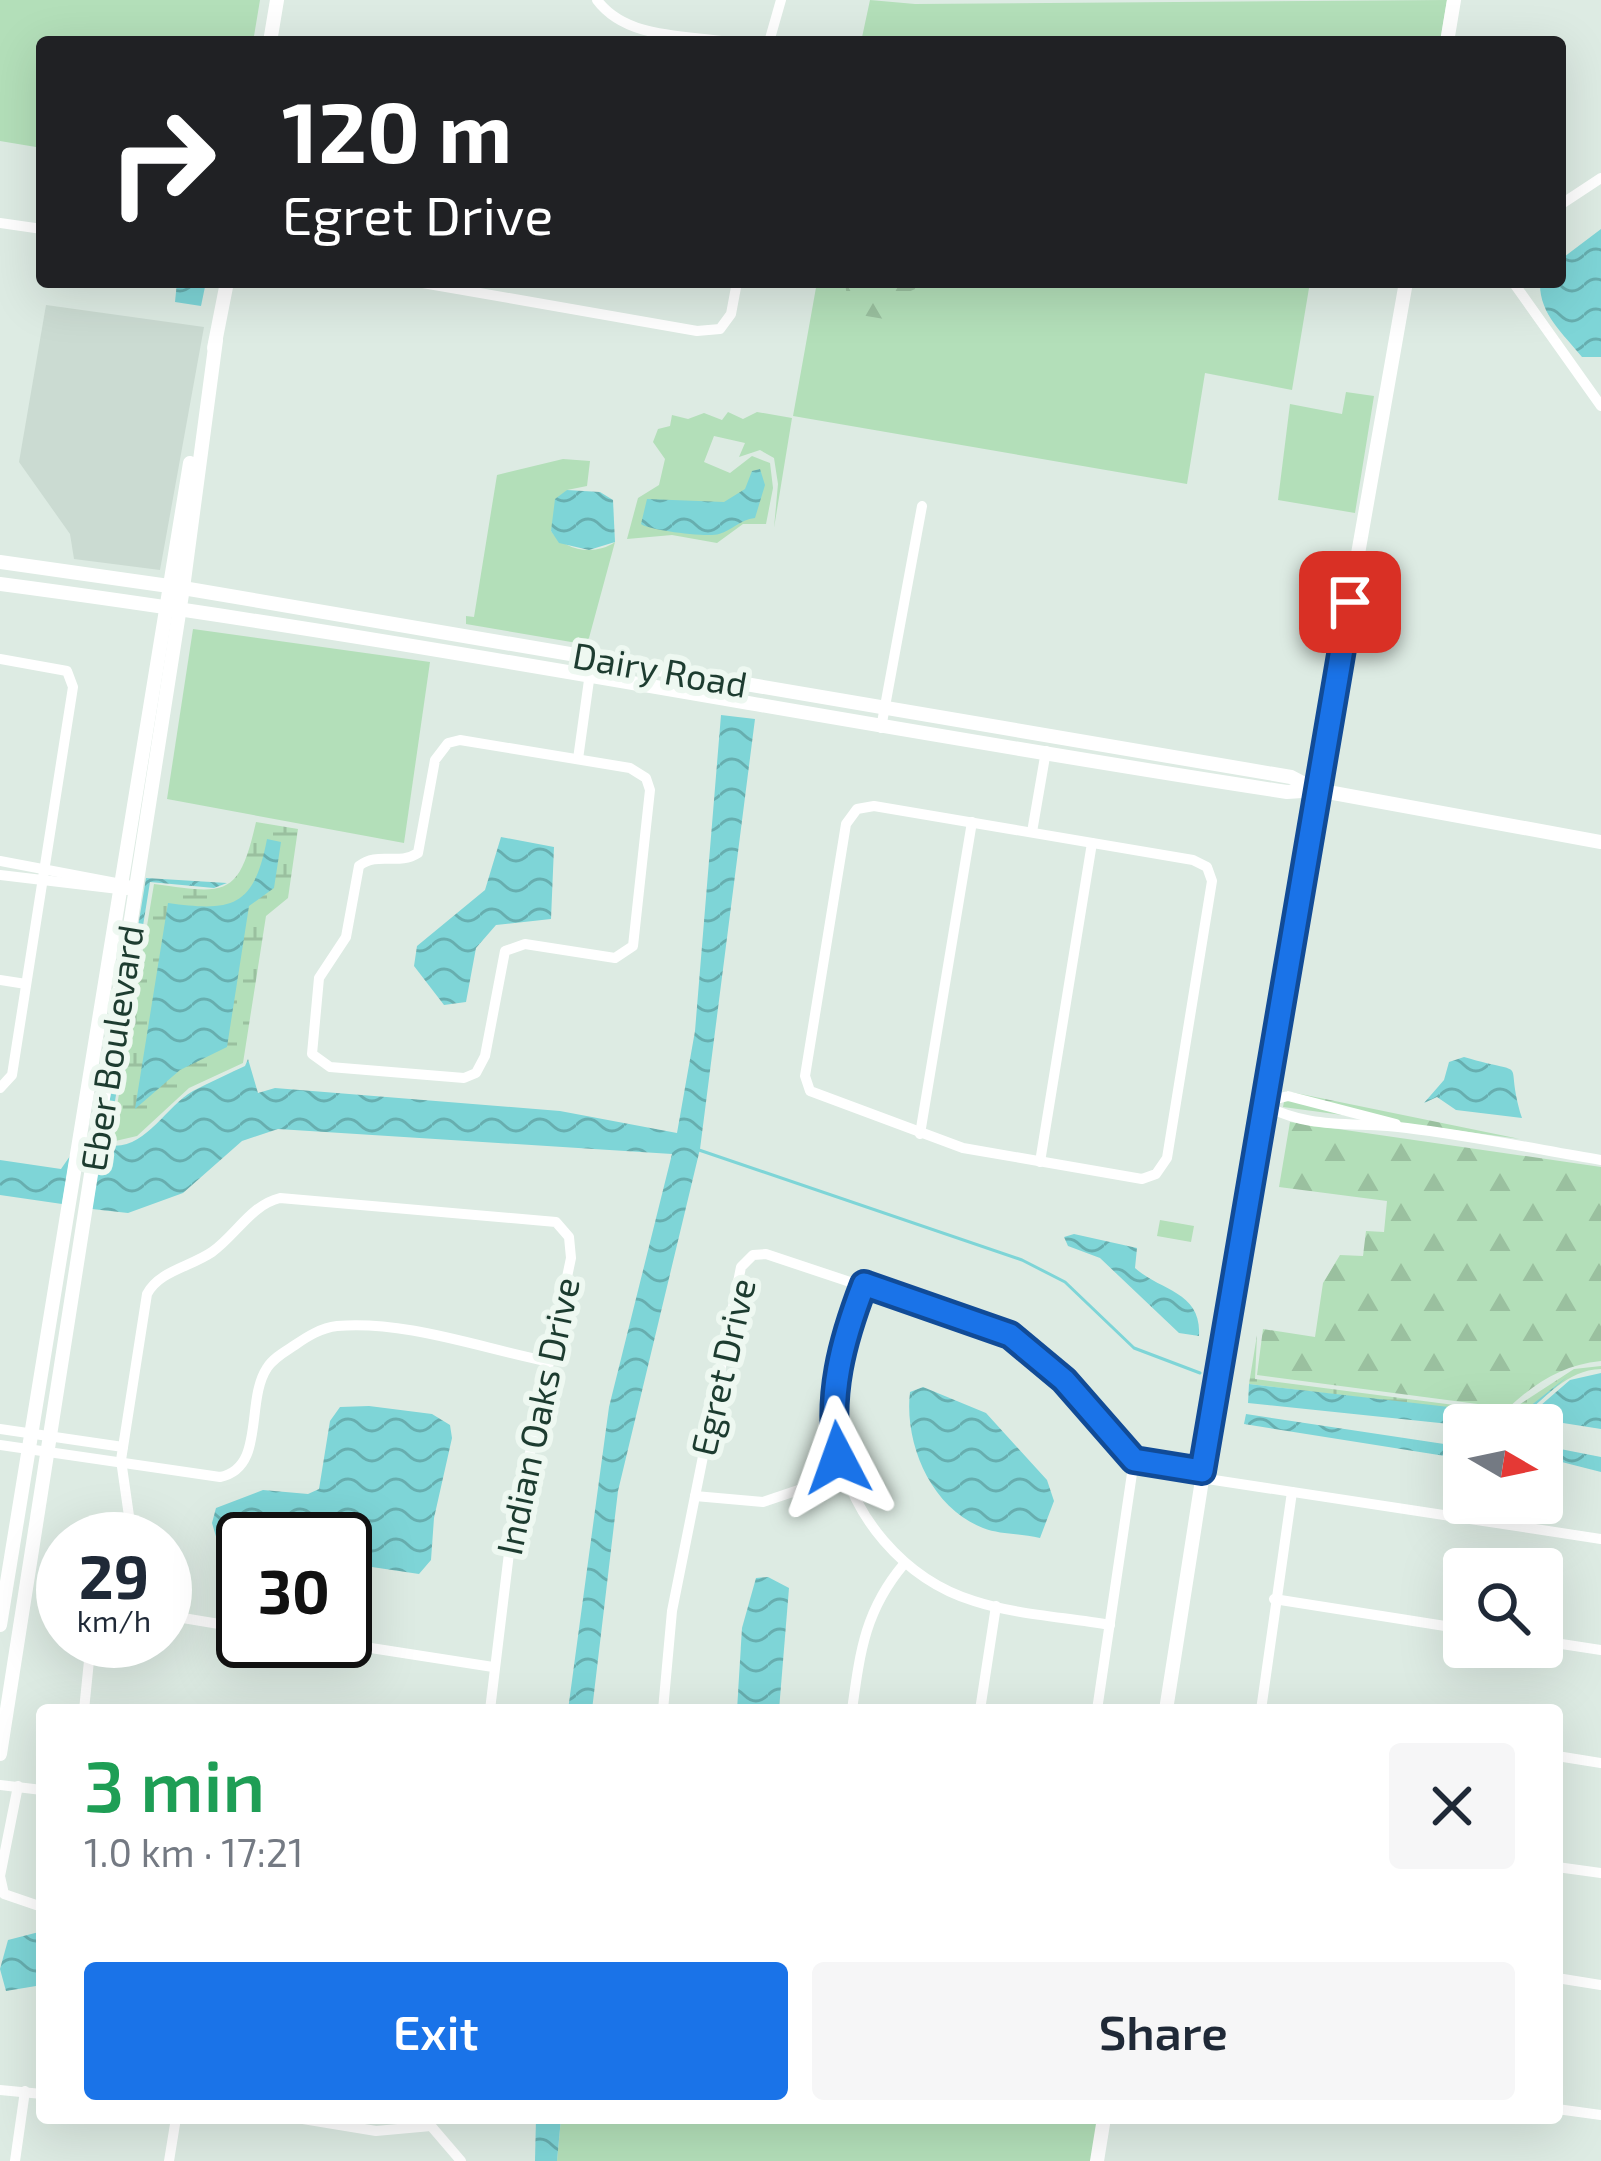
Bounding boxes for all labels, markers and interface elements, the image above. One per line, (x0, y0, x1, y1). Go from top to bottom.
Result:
text: 120 m (282, 79, 512, 180)
icon: right (84, 84, 240, 240)
text: Egret Drive (282, 181, 553, 246)
pin (1299, 551, 1401, 653)
icon: arrive (1317, 569, 1383, 635)
street label: Dairy Road (570, 632, 751, 705)
street label: Eber Boulevard (70, 922, 151, 1174)
street label: Indian Oaks Drive (486, 1273, 587, 1558)
street label: Egret Drive (680, 1274, 763, 1460)
position arrow (775, 1395, 901, 1521)
north arrow (1443, 1404, 1563, 1524)
map controls (1443, 1404, 1563, 1668)
speed limit sign: 30 (216, 1512, 372, 1668)
text: 29 (79, 1539, 149, 1611)
button: search (1443, 1548, 1563, 1668)
text: km/h (77, 1602, 151, 1638)
text: 3 min (84, 1740, 265, 1826)
button: close (1389, 1743, 1515, 1869)
text: 1.0 km · 17:21 (84, 1828, 303, 1875)
button: Exit (84, 1962, 788, 2100)
button: Share (812, 1962, 1515, 2100)

